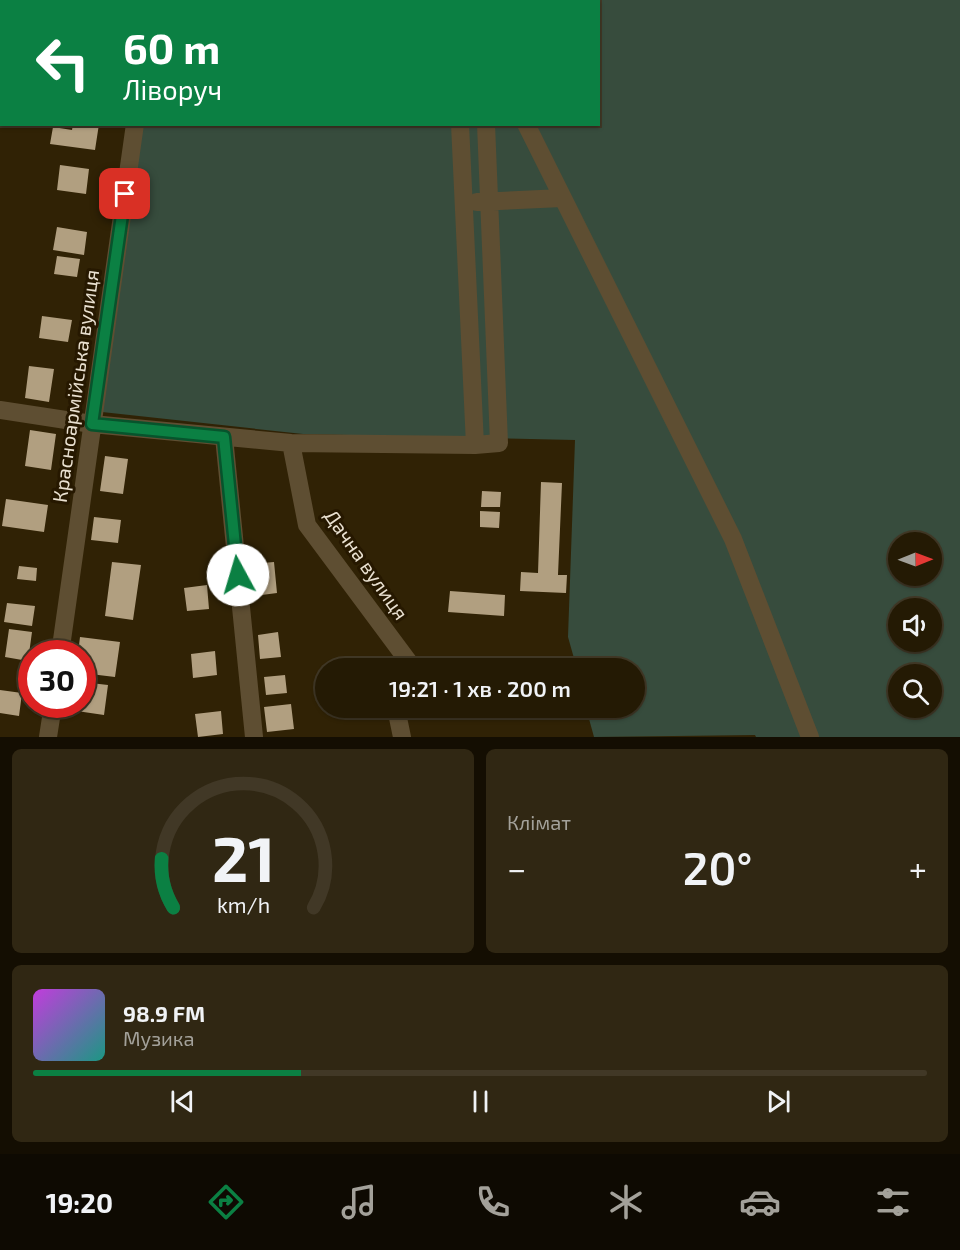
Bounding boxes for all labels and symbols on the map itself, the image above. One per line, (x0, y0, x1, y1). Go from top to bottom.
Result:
pin (99, 168, 150, 219)
street label: Красноармійська вулиця (47, 268, 104, 504)
street label: Дачна вулиця (319, 504, 414, 624)
north arrow (888, 532, 942, 586)
position arrow (206, 543, 270, 607)
speed limit sign: 30 (18, 640, 96, 718)

